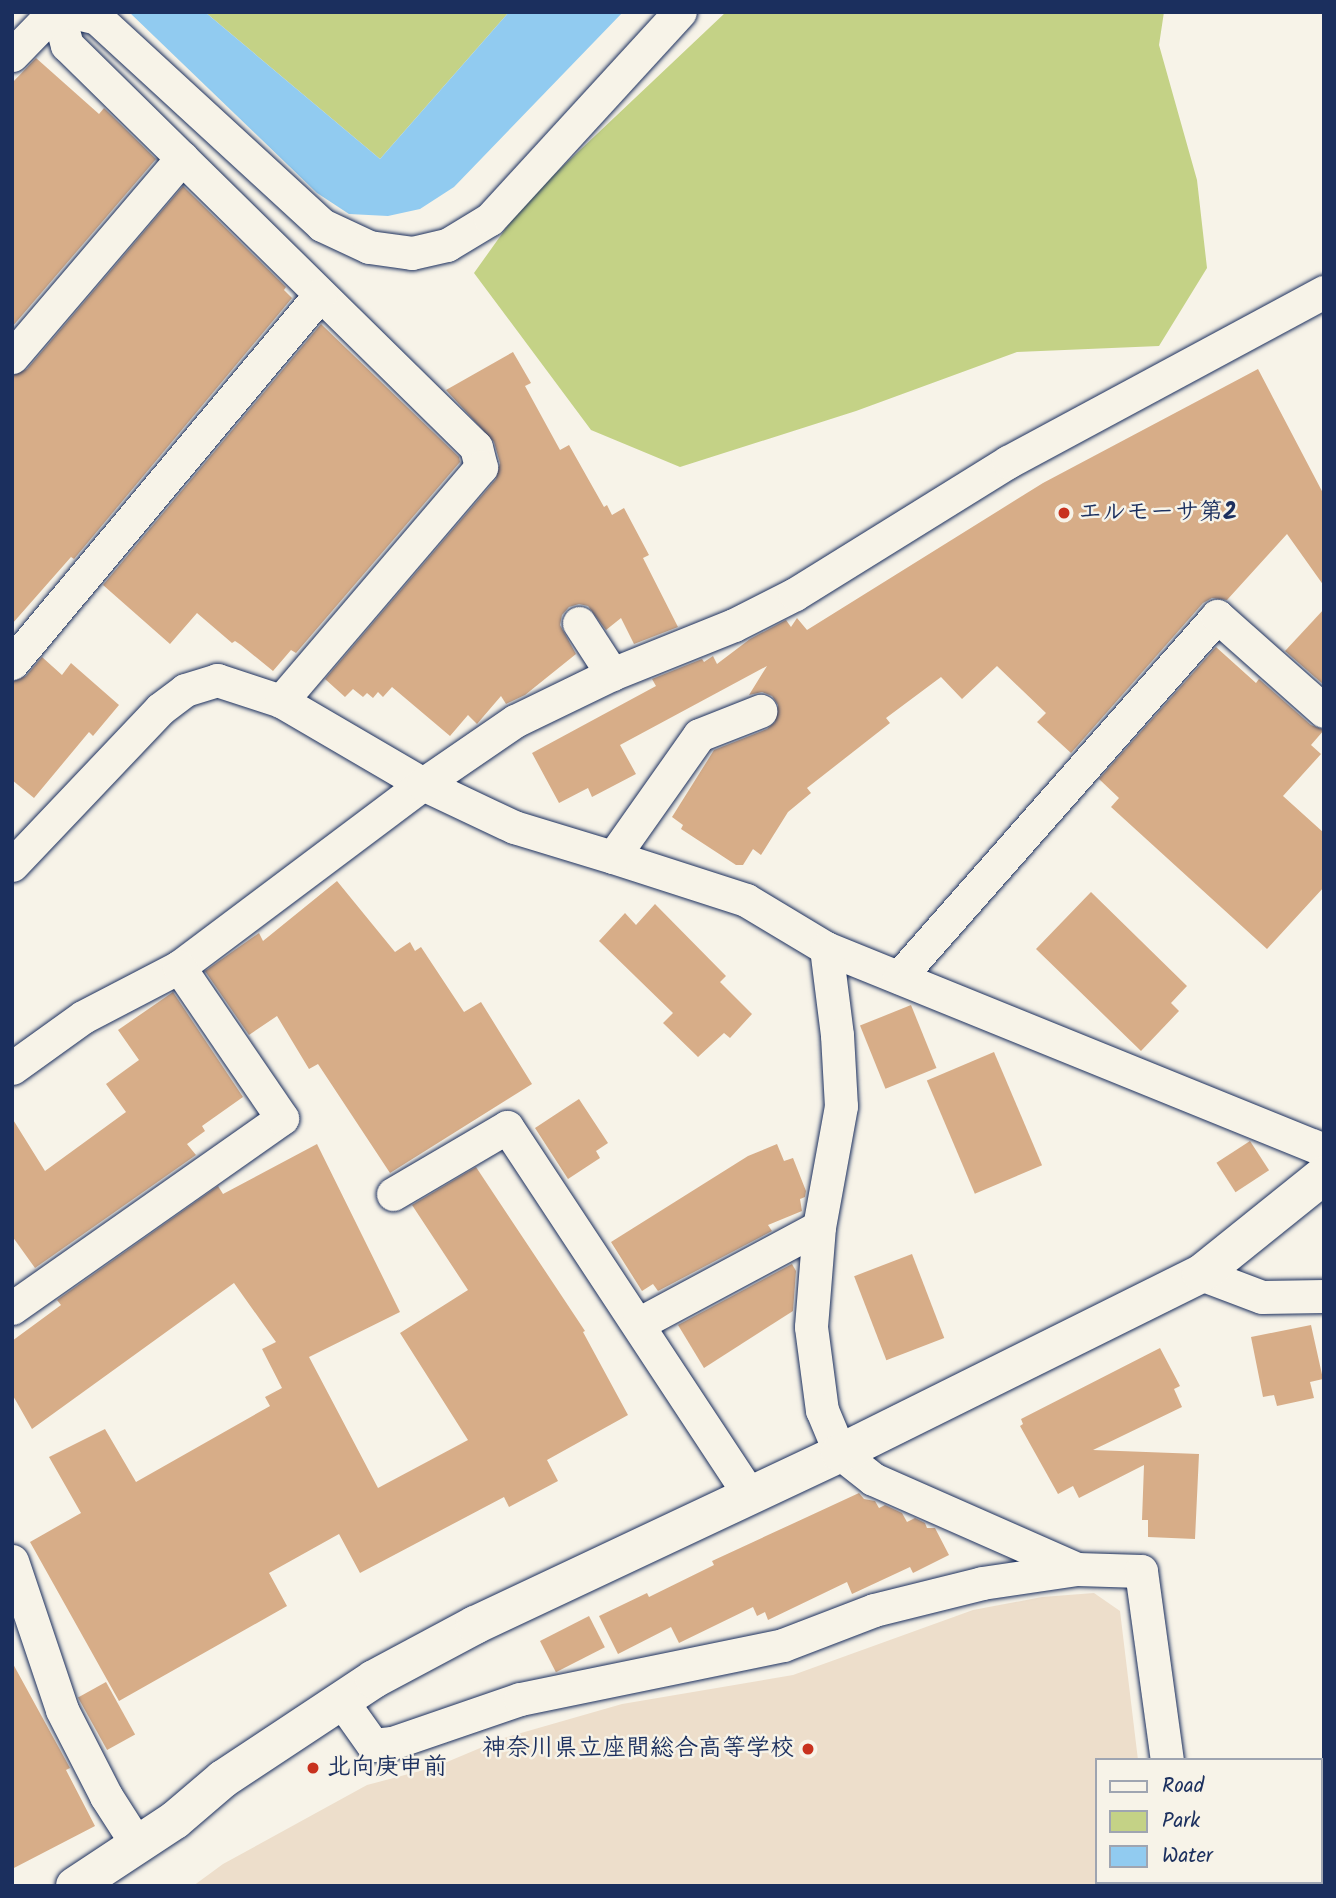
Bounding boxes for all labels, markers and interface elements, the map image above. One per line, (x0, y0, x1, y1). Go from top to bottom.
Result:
place label: エルモーサ第2 (1078, 499, 1236, 527)
marker: エルモーサ第2 (1056, 505, 1072, 521)
place label: 神奈川県立座間総合高等学校 (482, 1735, 794, 1763)
marker: 神奈川県立座間総合高等学校 (800, 1741, 816, 1757)
place label: 北向庚申前 (327, 1754, 447, 1782)
legend (1094, 1758, 1322, 1884)
marker: 北向庚申前 (305, 1760, 321, 1776)
text: Road (1162, 1770, 1204, 1803)
text: Park (1162, 1805, 1200, 1838)
text: Water (1162, 1840, 1213, 1873)

